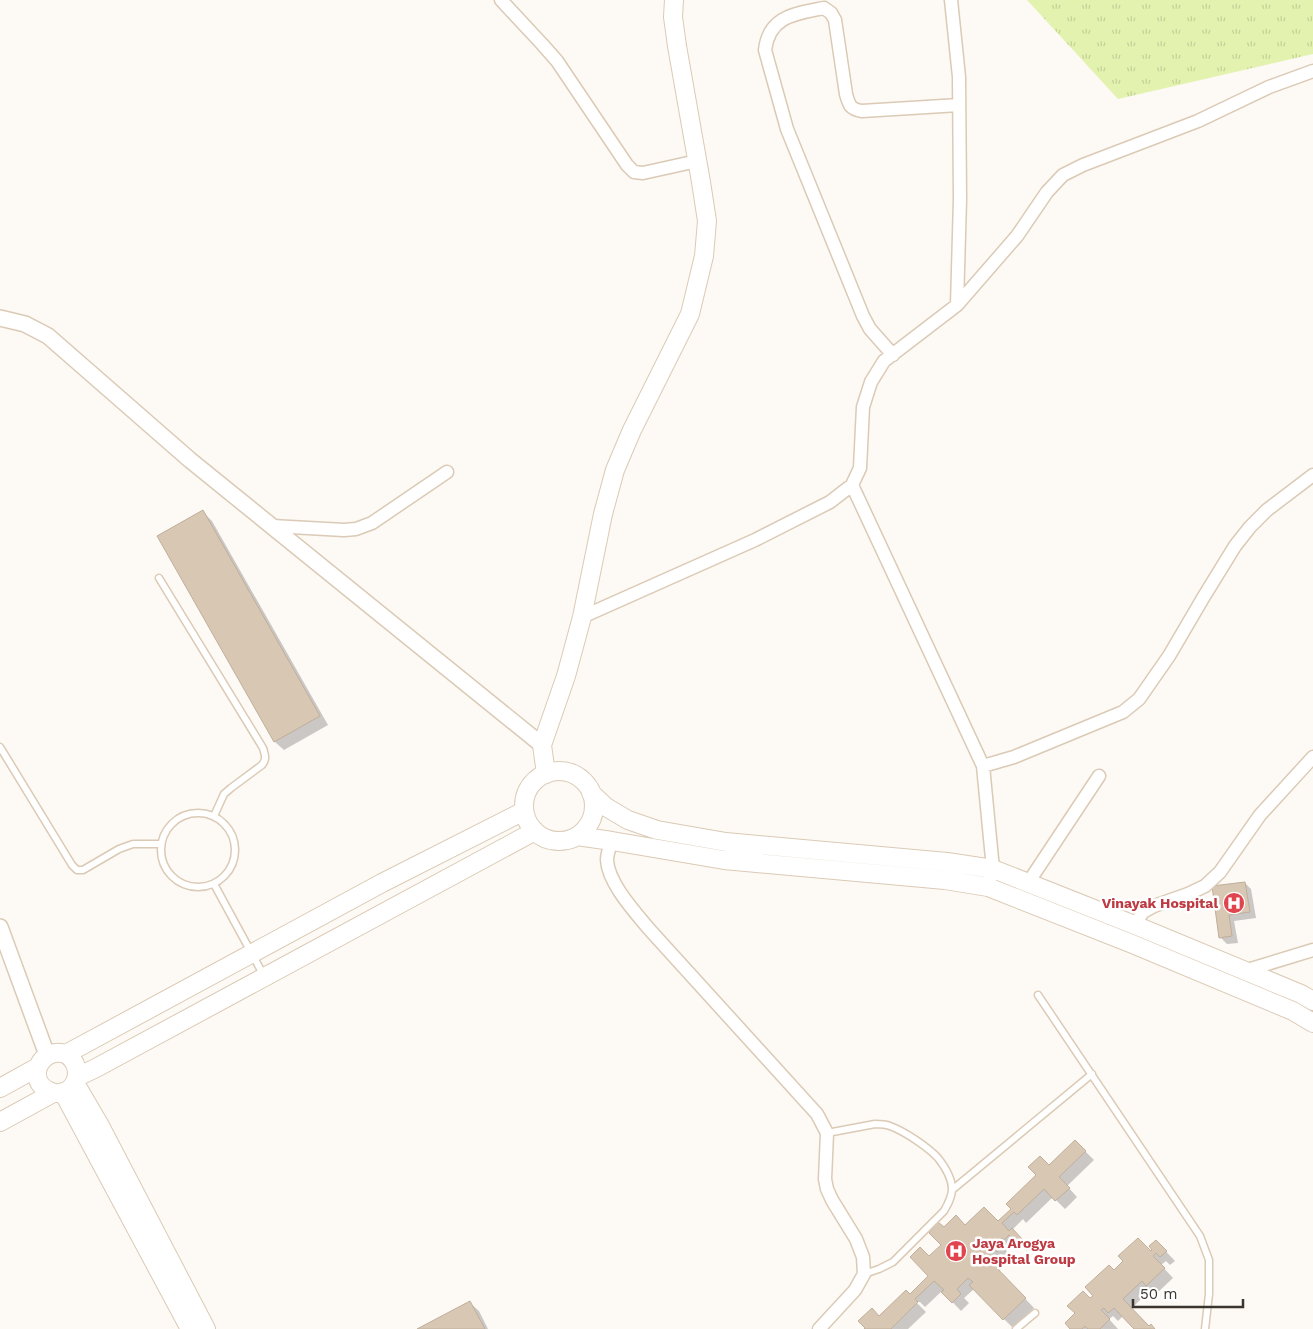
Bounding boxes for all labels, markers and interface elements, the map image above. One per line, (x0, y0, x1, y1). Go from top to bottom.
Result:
hospital icon: Vinayak Hospital (1222, 891, 1246, 915)
place label: Vinayak Hospital (1102, 895, 1218, 911)
place label: Jaya Arogya Hospital Group (972, 1235, 1076, 1267)
hospital icon: Jaya Arogya Hospital Group (944, 1239, 968, 1263)
scale bar (1133, 1276, 1243, 1308)
text: 50 m (1140, 1285, 1177, 1303)

